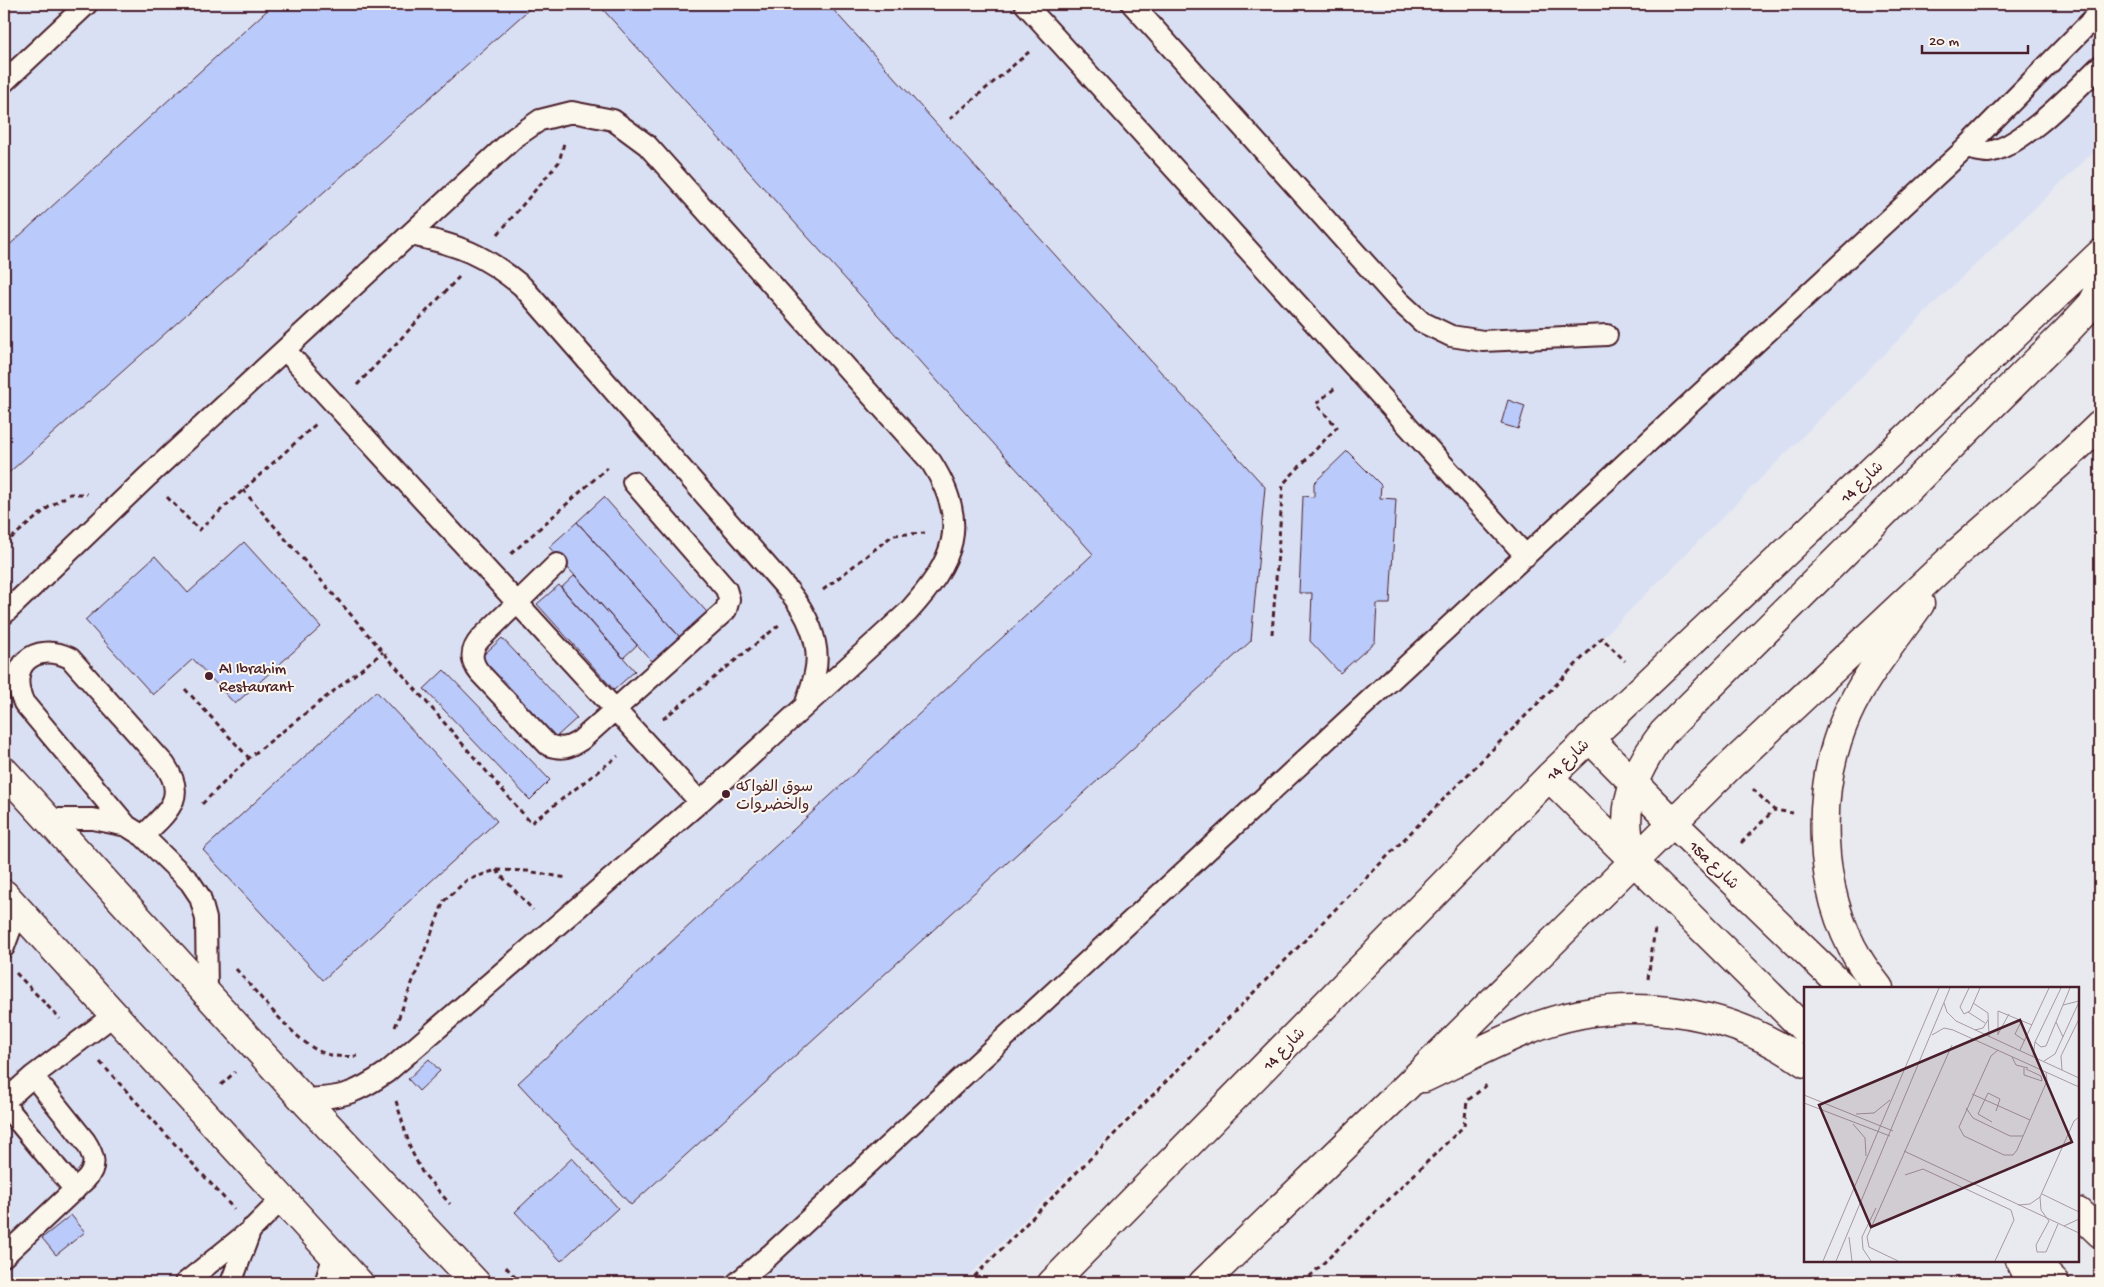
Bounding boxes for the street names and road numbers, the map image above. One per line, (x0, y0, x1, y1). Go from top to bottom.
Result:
street label: شارع 14 (1837, 458, 1889, 509)
street label: شارع 14 (1543, 736, 1595, 787)
street label: 15a شارع (1683, 837, 1742, 895)
street label: شارع 14 (1260, 1025, 1311, 1077)

